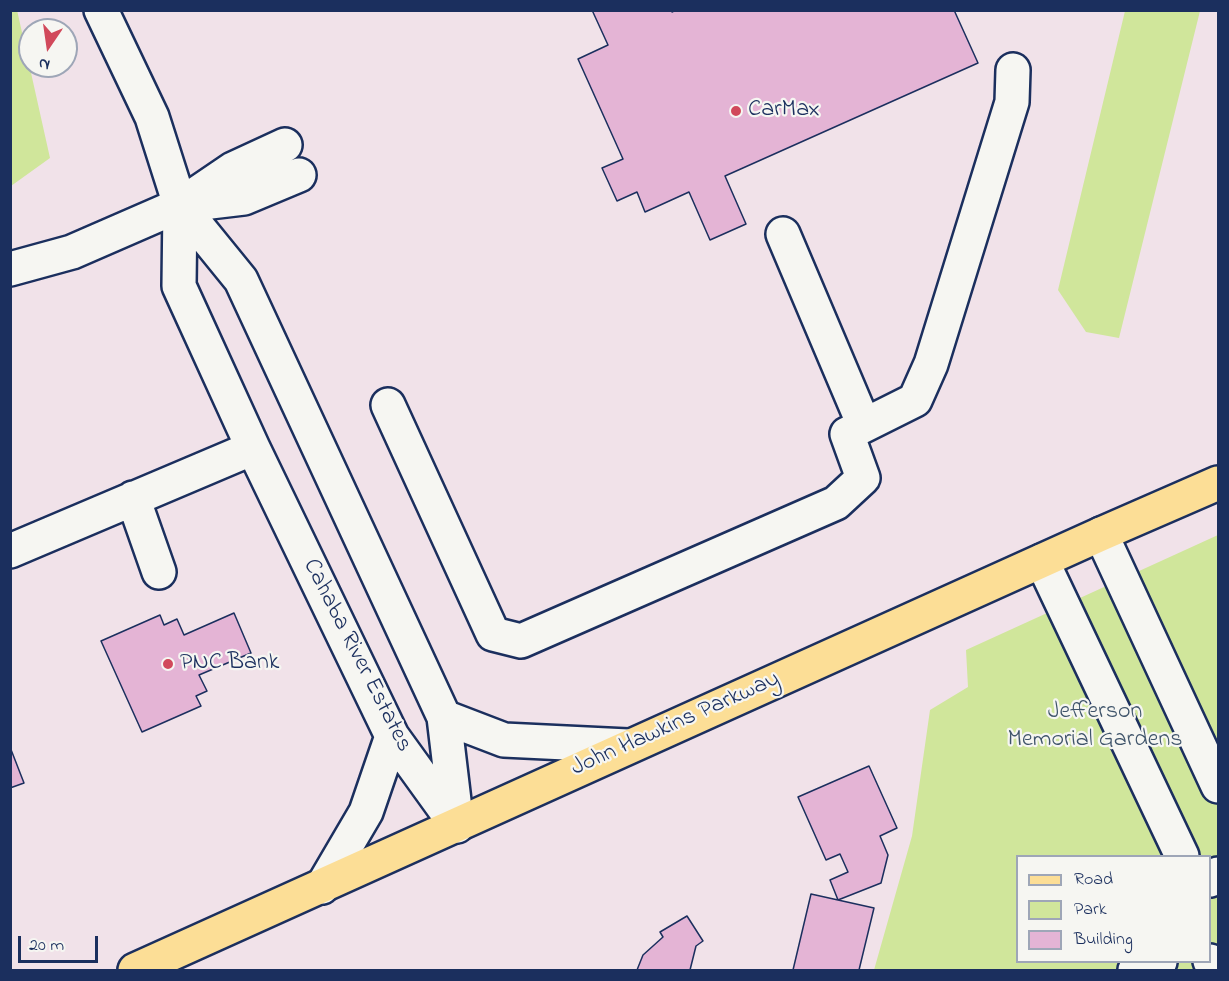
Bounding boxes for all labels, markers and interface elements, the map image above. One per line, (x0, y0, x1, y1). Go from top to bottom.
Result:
north arrow (18, 18, 78, 78)
text: N (36, 51, 52, 76)
place label: CarMax (748, 97, 820, 125)
marker: CarMax (729, 104, 743, 118)
street label: Cahaba River Estates (295, 555, 417, 757)
place label: PNC Bank (180, 650, 279, 678)
marker: PNC Bank (161, 657, 175, 671)
street label: John Hawkins Parkway (567, 666, 785, 784)
park label: Jefferson Memorial Gardens (1008, 699, 1182, 755)
legend (1016, 855, 1211, 963)
text: Road (1074, 867, 1113, 893)
text: Park (1074, 897, 1107, 923)
scale bar (21, 924, 100, 962)
text: Building (1074, 927, 1133, 953)
text: 20 m (29, 933, 64, 959)

